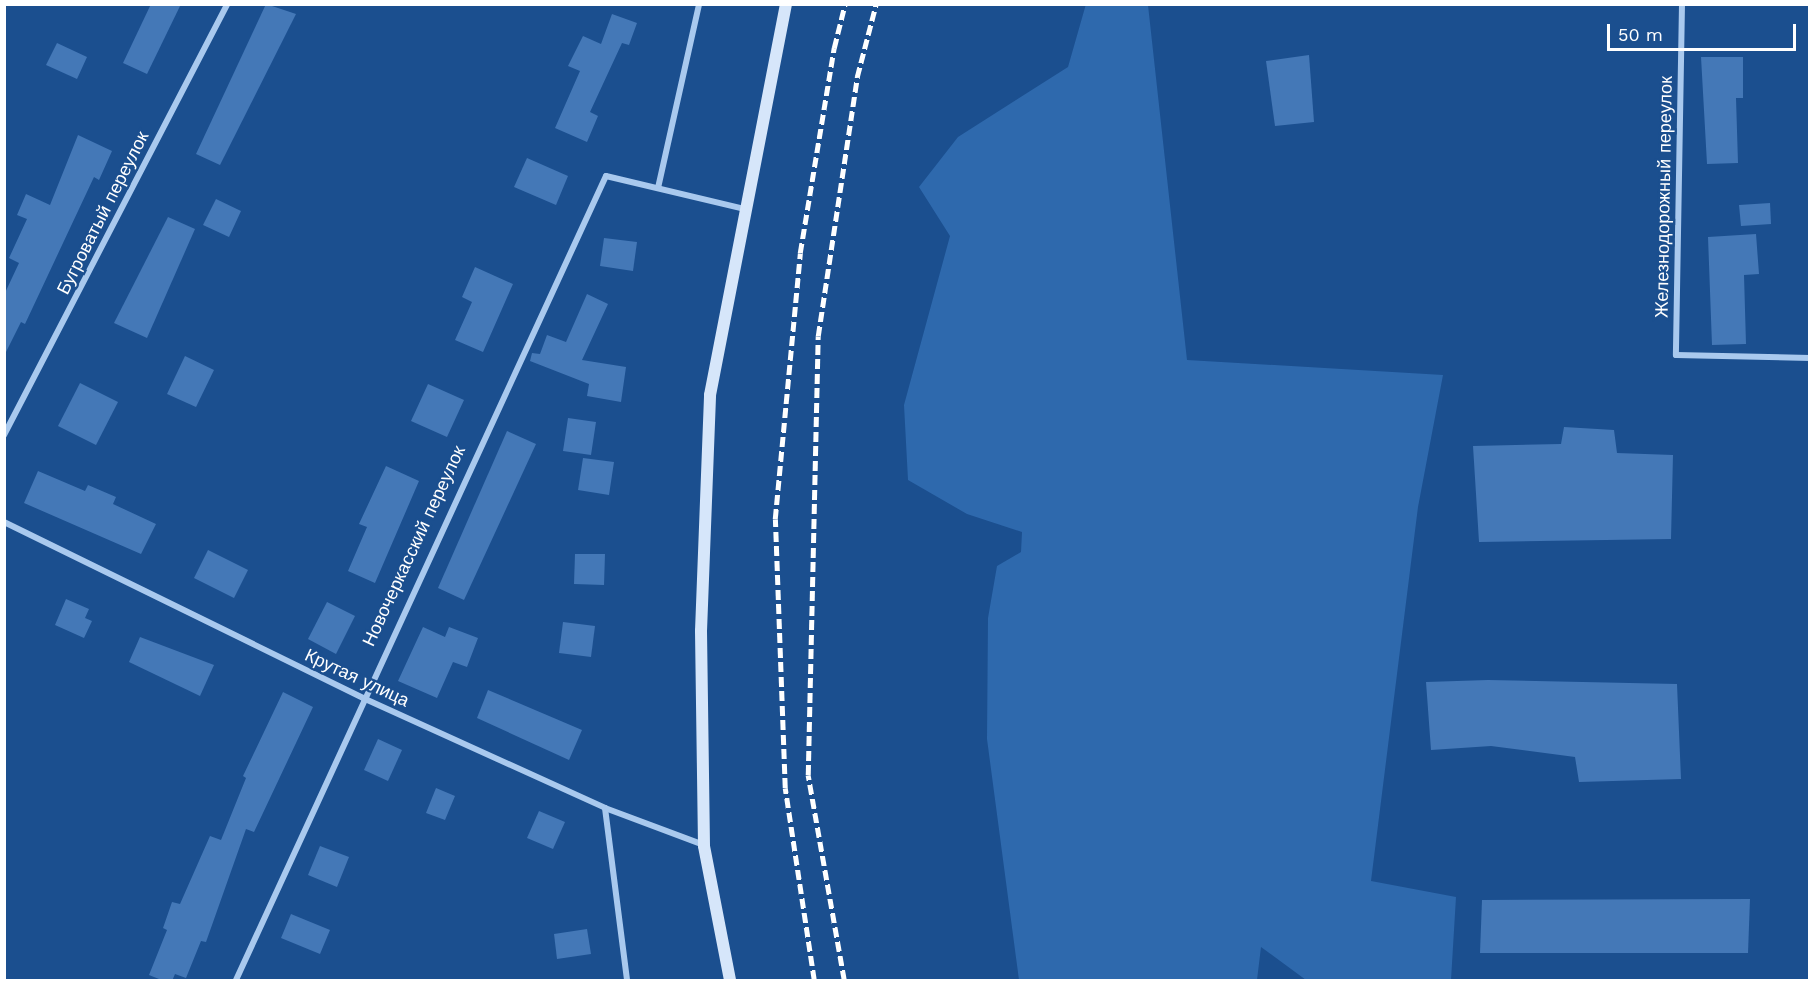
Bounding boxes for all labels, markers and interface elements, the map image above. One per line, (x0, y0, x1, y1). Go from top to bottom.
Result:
scale bar (1610, 12, 1799, 50)
text: 50 m (1618, 24, 1663, 45)
street label: Железнодорожный переулок (1651, 76, 1677, 318)
street label: Бугроватый переулок (52, 128, 154, 298)
street label: Новочеркасский переулок (358, 442, 470, 650)
street label: Крутая улица (301, 644, 413, 712)

